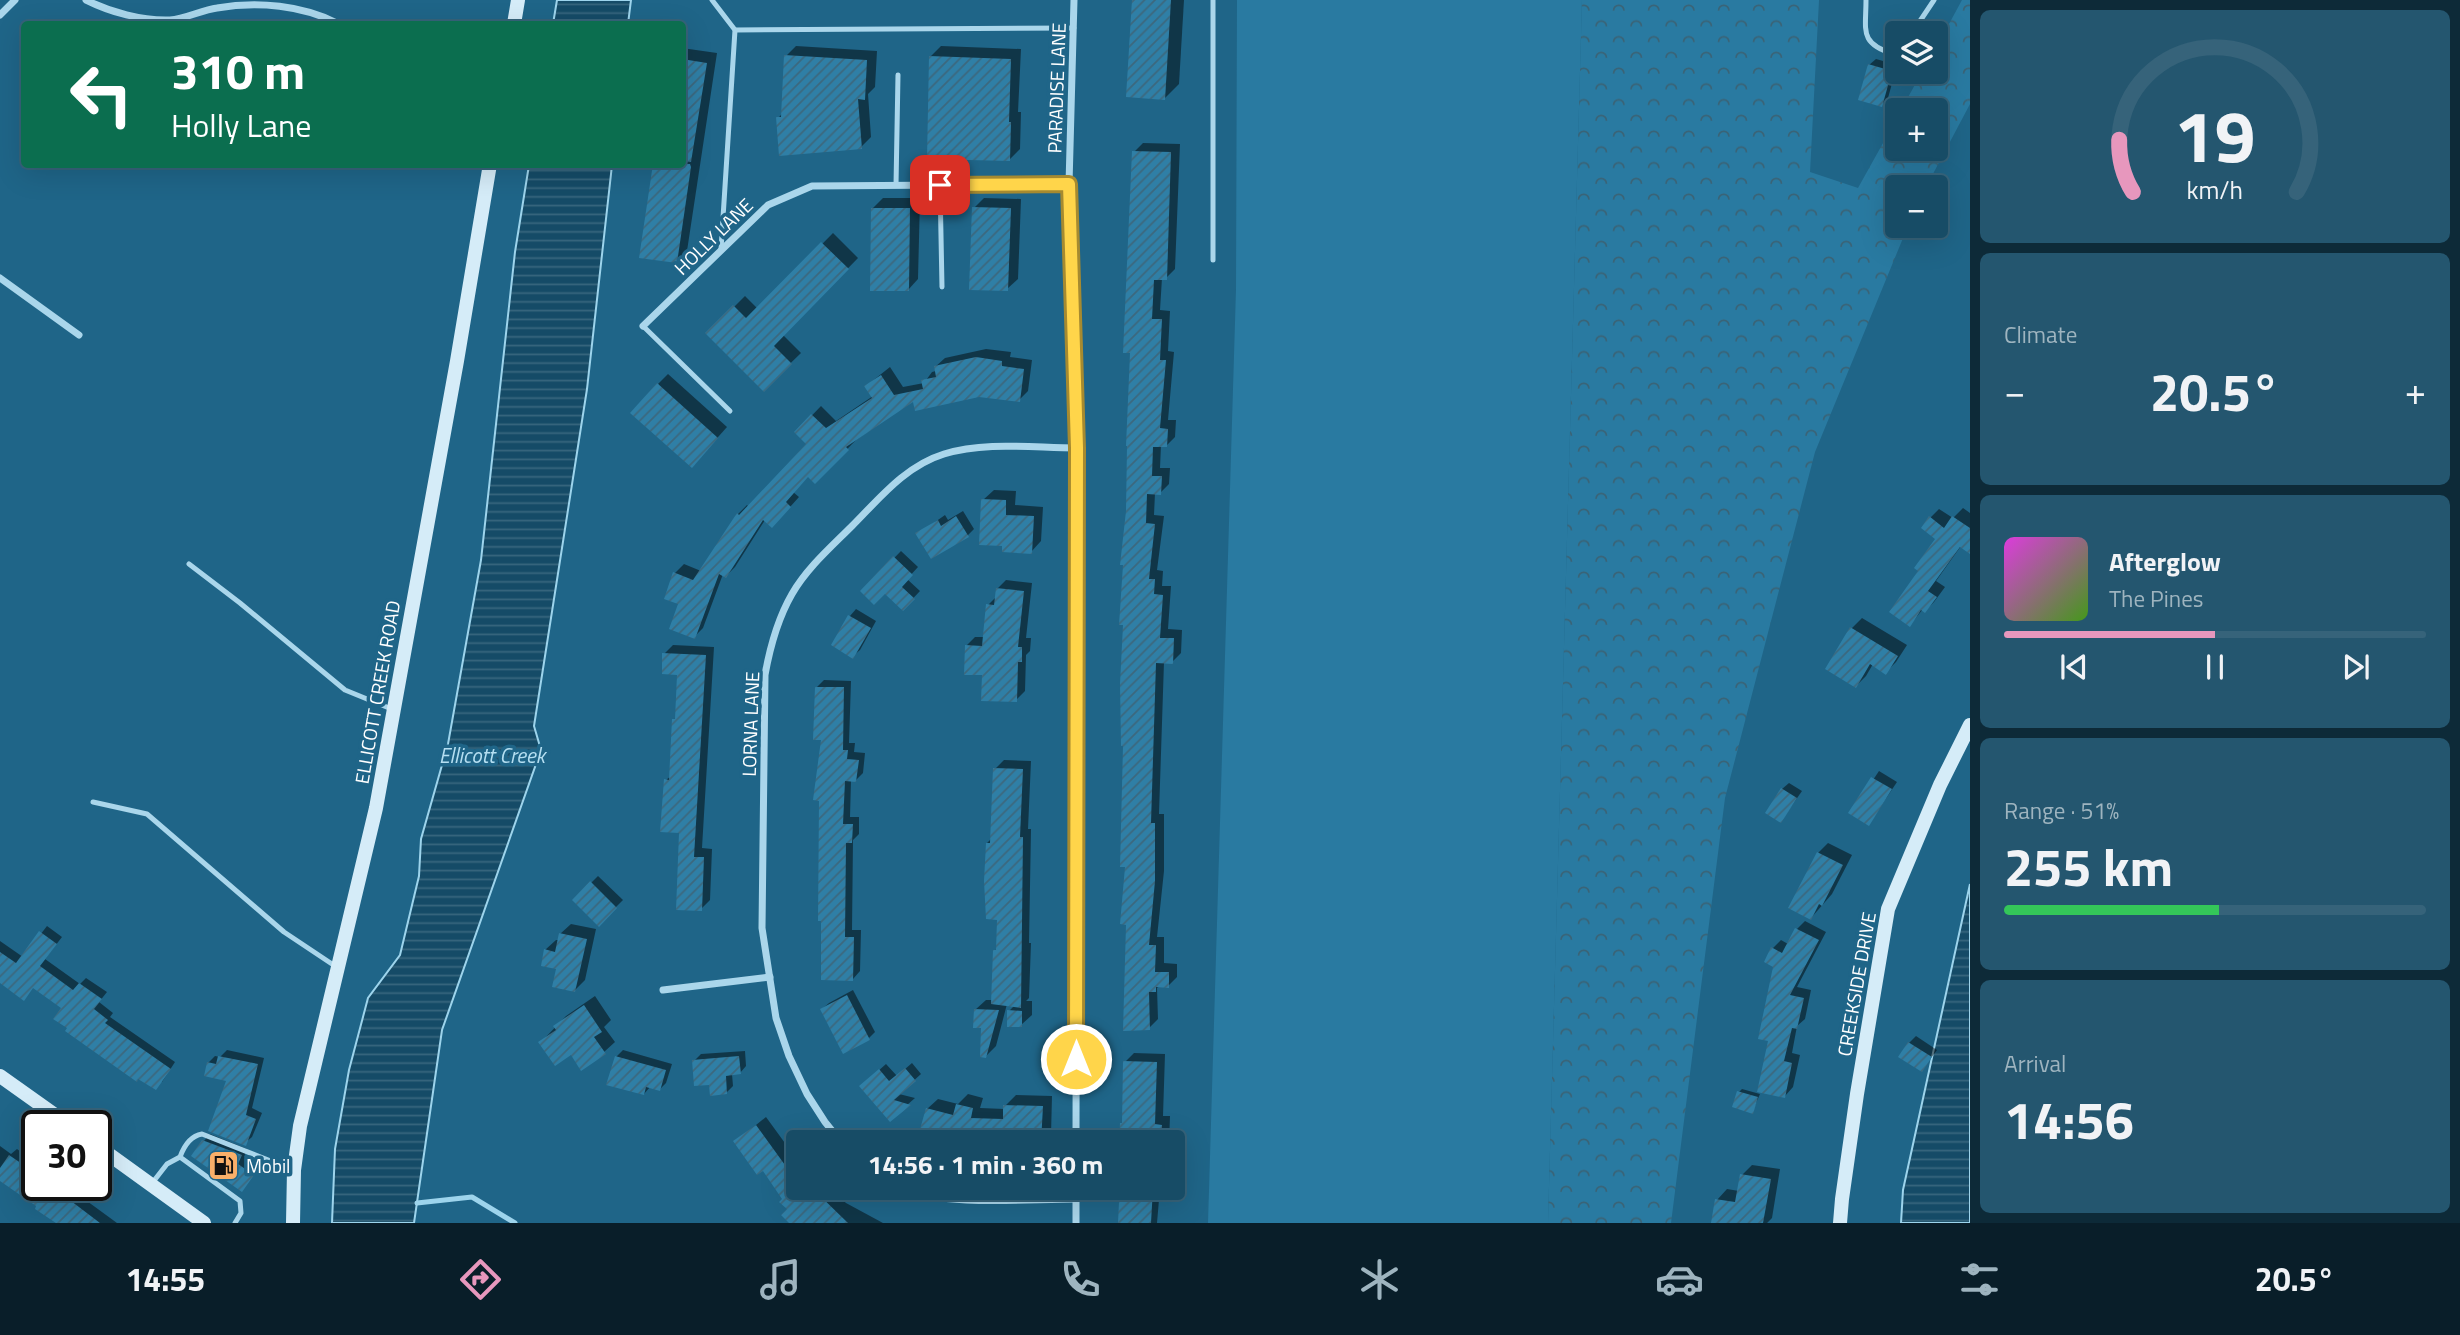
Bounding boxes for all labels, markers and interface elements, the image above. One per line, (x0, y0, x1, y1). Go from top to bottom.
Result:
map controls (1885, 21, 1948, 238)
button: layers (1885, 21, 1948, 84)
street label: PARADISE LANE (1039, 22, 1073, 154)
text: 310 m (171, 33, 305, 108)
icon: left (56, 49, 147, 140)
text: 19 (2174, 81, 2256, 191)
button: + (1885, 98, 1948, 161)
text: Holly Lane (171, 101, 311, 149)
pin (910, 155, 970, 215)
icon: arrive (921, 166, 959, 204)
text: km/h (2187, 171, 2243, 209)
button: − (1885, 175, 1948, 238)
street label: HOLLY LANE (667, 191, 759, 281)
text: Climate (2004, 317, 2077, 352)
text: 20.5° (2150, 352, 2280, 431)
text: − (2004, 362, 2025, 420)
text: + (2405, 362, 2426, 420)
text: Afterglow (2109, 542, 2221, 581)
text: The Pines (2109, 581, 2203, 616)
street label: ELLICOTT CREEK ROAD (347, 598, 407, 786)
icon: previous (2055, 648, 2093, 686)
icon: pause (2196, 648, 2234, 686)
icon: next (2337, 648, 2375, 686)
street label: LORNA LANE (734, 671, 766, 777)
water label: Ellicott Creek (439, 739, 548, 771)
text: Range · 51% (2004, 793, 2119, 828)
text: 255 km (2004, 827, 2173, 906)
street label: CREEKSIDE DRIVE (1829, 910, 1883, 1058)
position arrow (1039, 1022, 1113, 1096)
text: Arrival (2004, 1046, 2066, 1081)
text: 14:56 (2004, 1080, 2134, 1159)
speed limit sign: 30 (21, 1110, 112, 1201)
text: 14:56 · 1 min · 360 m (868, 1145, 1103, 1184)
fuel station icon: Mobil (206, 1148, 240, 1182)
place label: Mobil (246, 1151, 290, 1180)
text: 14:55 (125, 1255, 205, 1303)
icon: directions (456, 1255, 505, 1304)
icon: music (756, 1255, 805, 1304)
icon: phone (1056, 1255, 1105, 1304)
icon: climate (1355, 1255, 1404, 1304)
icon: car (1655, 1255, 1704, 1304)
icon: filters (1955, 1255, 2004, 1304)
text: 20.5° (2255, 1255, 2335, 1303)

